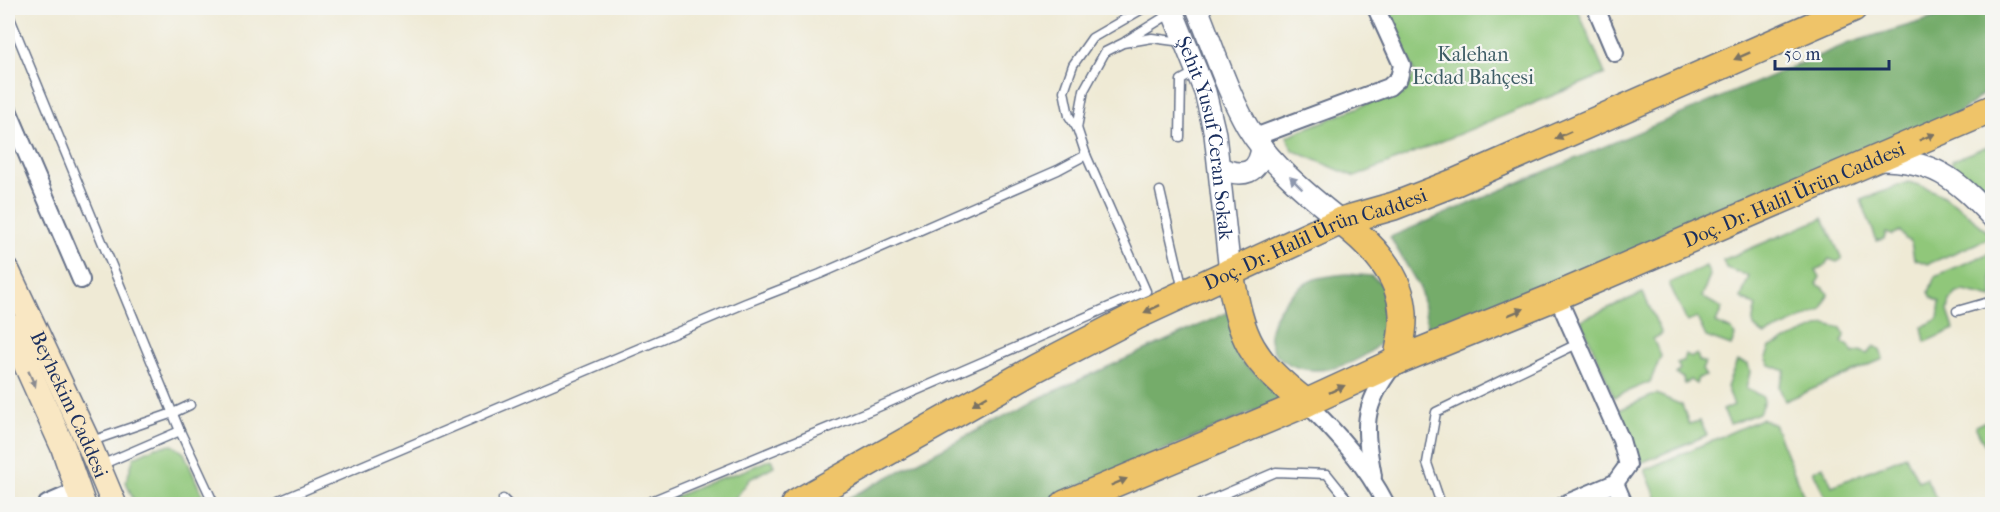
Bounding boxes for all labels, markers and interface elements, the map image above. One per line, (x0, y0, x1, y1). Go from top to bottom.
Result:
street label: Şehit Yusuf Ceran Sokak (1172, 33, 1238, 242)
scale bar (1775, 33, 1889, 71)
park label: Kalehan Ecdad Bahçesi (1412, 43, 1534, 89)
text: 50 m (1784, 44, 1821, 65)
one-way arrow (1733, 52, 1751, 62)
one-way arrow (1554, 130, 1572, 140)
one-way arrow (1919, 132, 1937, 142)
street label: Doç. Dr. Halil Ürün Caddesi (1680, 137, 1909, 252)
one-way arrow (1290, 176, 1304, 190)
street label: Doç. Dr. Halil Ürün Caddesi (1200, 183, 1430, 295)
one-way arrow (1144, 304, 1161, 313)
one-way arrow (1508, 307, 1526, 317)
street label: Beyhekim Caddesi (25, 327, 113, 481)
one-way arrow (27, 370, 36, 387)
one-way arrow (1329, 384, 1346, 393)
one-way arrow (971, 395, 988, 405)
one-way arrow (1111, 477, 1129, 487)

